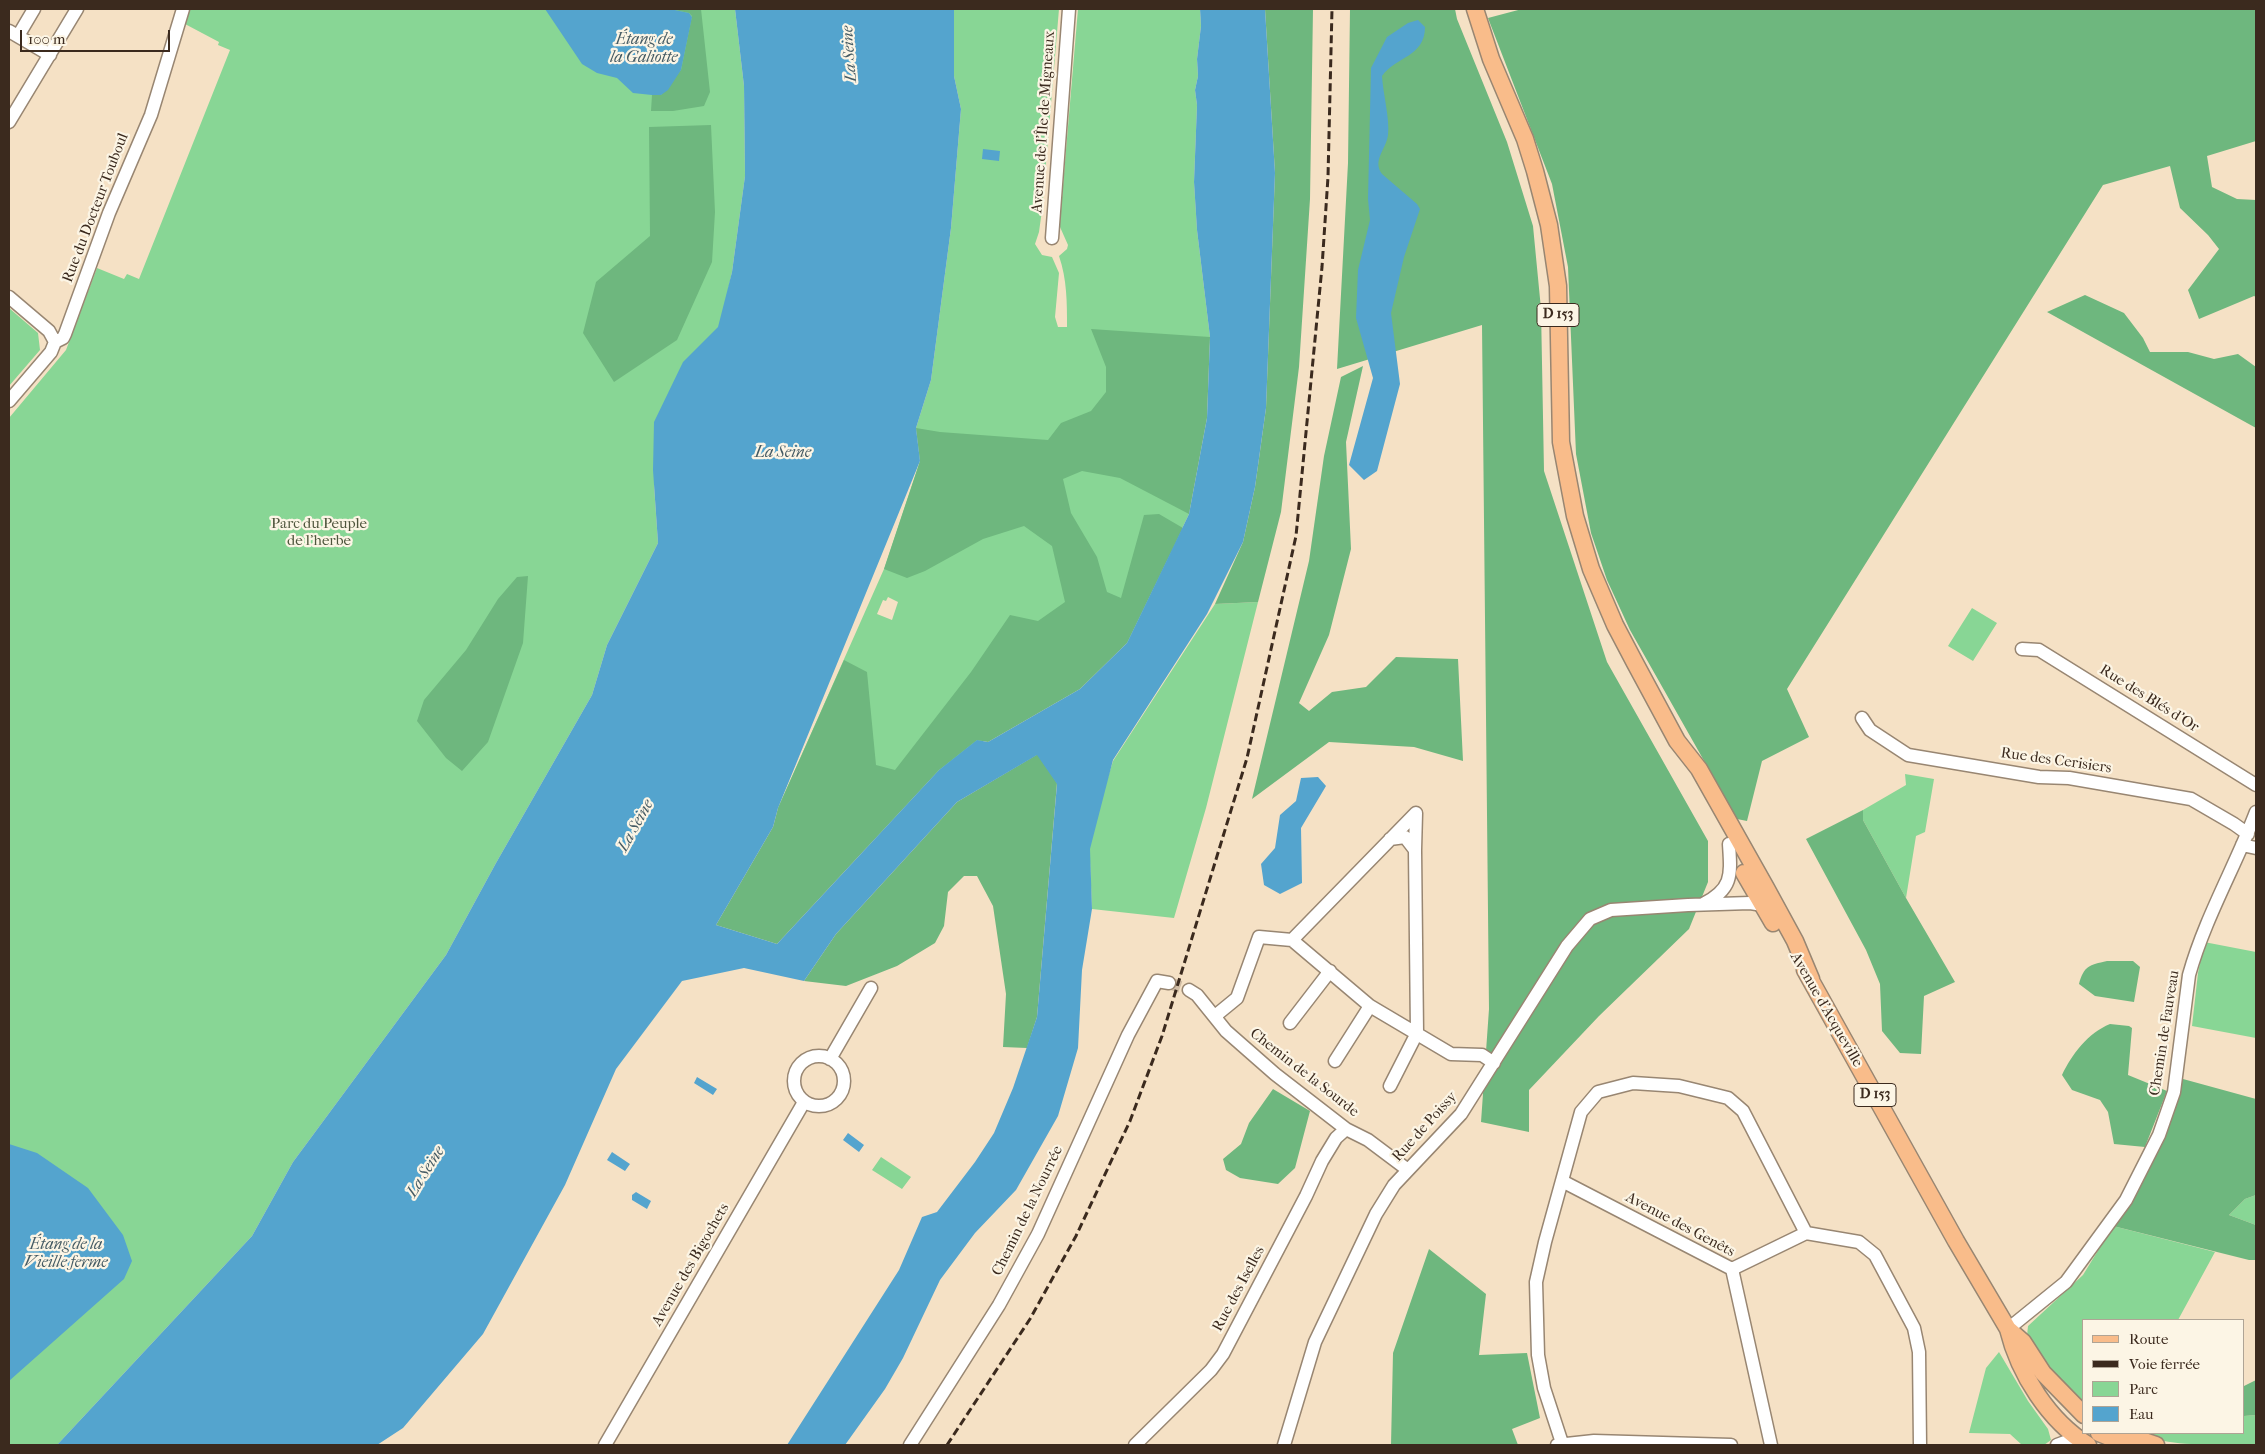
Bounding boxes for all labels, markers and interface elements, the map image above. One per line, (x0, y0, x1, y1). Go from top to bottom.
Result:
scale bar (22, 20, 172, 52)
water label: La Seine (838, 25, 862, 83)
text: 100 m (28, 30, 66, 48)
water label: Étang de la Galiotte (610, 30, 678, 68)
street label: Avenue de l'Île de Migneaux (1029, 30, 1059, 214)
street label: Rue du Docteur Touboul (59, 131, 133, 285)
road number: D 153 (1537, 304, 1579, 326)
water label: La Seine (755, 443, 811, 463)
park label: Parc du Peuple de l'herbe (271, 515, 367, 550)
street label: Rue des Blés d'Or (2096, 661, 2202, 737)
street label: Rue des Cerisiers (2000, 744, 2112, 778)
water label: La Seine (614, 797, 658, 855)
street label: Avenue d'Acqueville (1786, 949, 1866, 1071)
street label: Chemin de Fauveau (2146, 969, 2184, 1097)
street label: Chemin de la Sourde (1246, 1025, 1362, 1121)
road number: D 153 (1854, 1084, 1896, 1106)
street label: Rue de Poissy (1389, 1088, 1461, 1166)
water label: La Seine (403, 1143, 449, 1201)
street label: Chemin de la Nourrée (989, 1143, 1067, 1279)
street label: Avenue des Genêts (1622, 1189, 1738, 1261)
street label: Avenue des Bigochets (648, 1200, 734, 1330)
water label: Étang de la Vieille ferme (24, 1235, 108, 1273)
street label: Rue des Iselles (1209, 1243, 1269, 1335)
legend (2082, 1319, 2245, 1434)
text: Route (2129, 1330, 2168, 1348)
text: Voie ferrée (2129, 1355, 2200, 1373)
text: Parc (2129, 1380, 2158, 1398)
text: Eau (2129, 1405, 2154, 1423)

